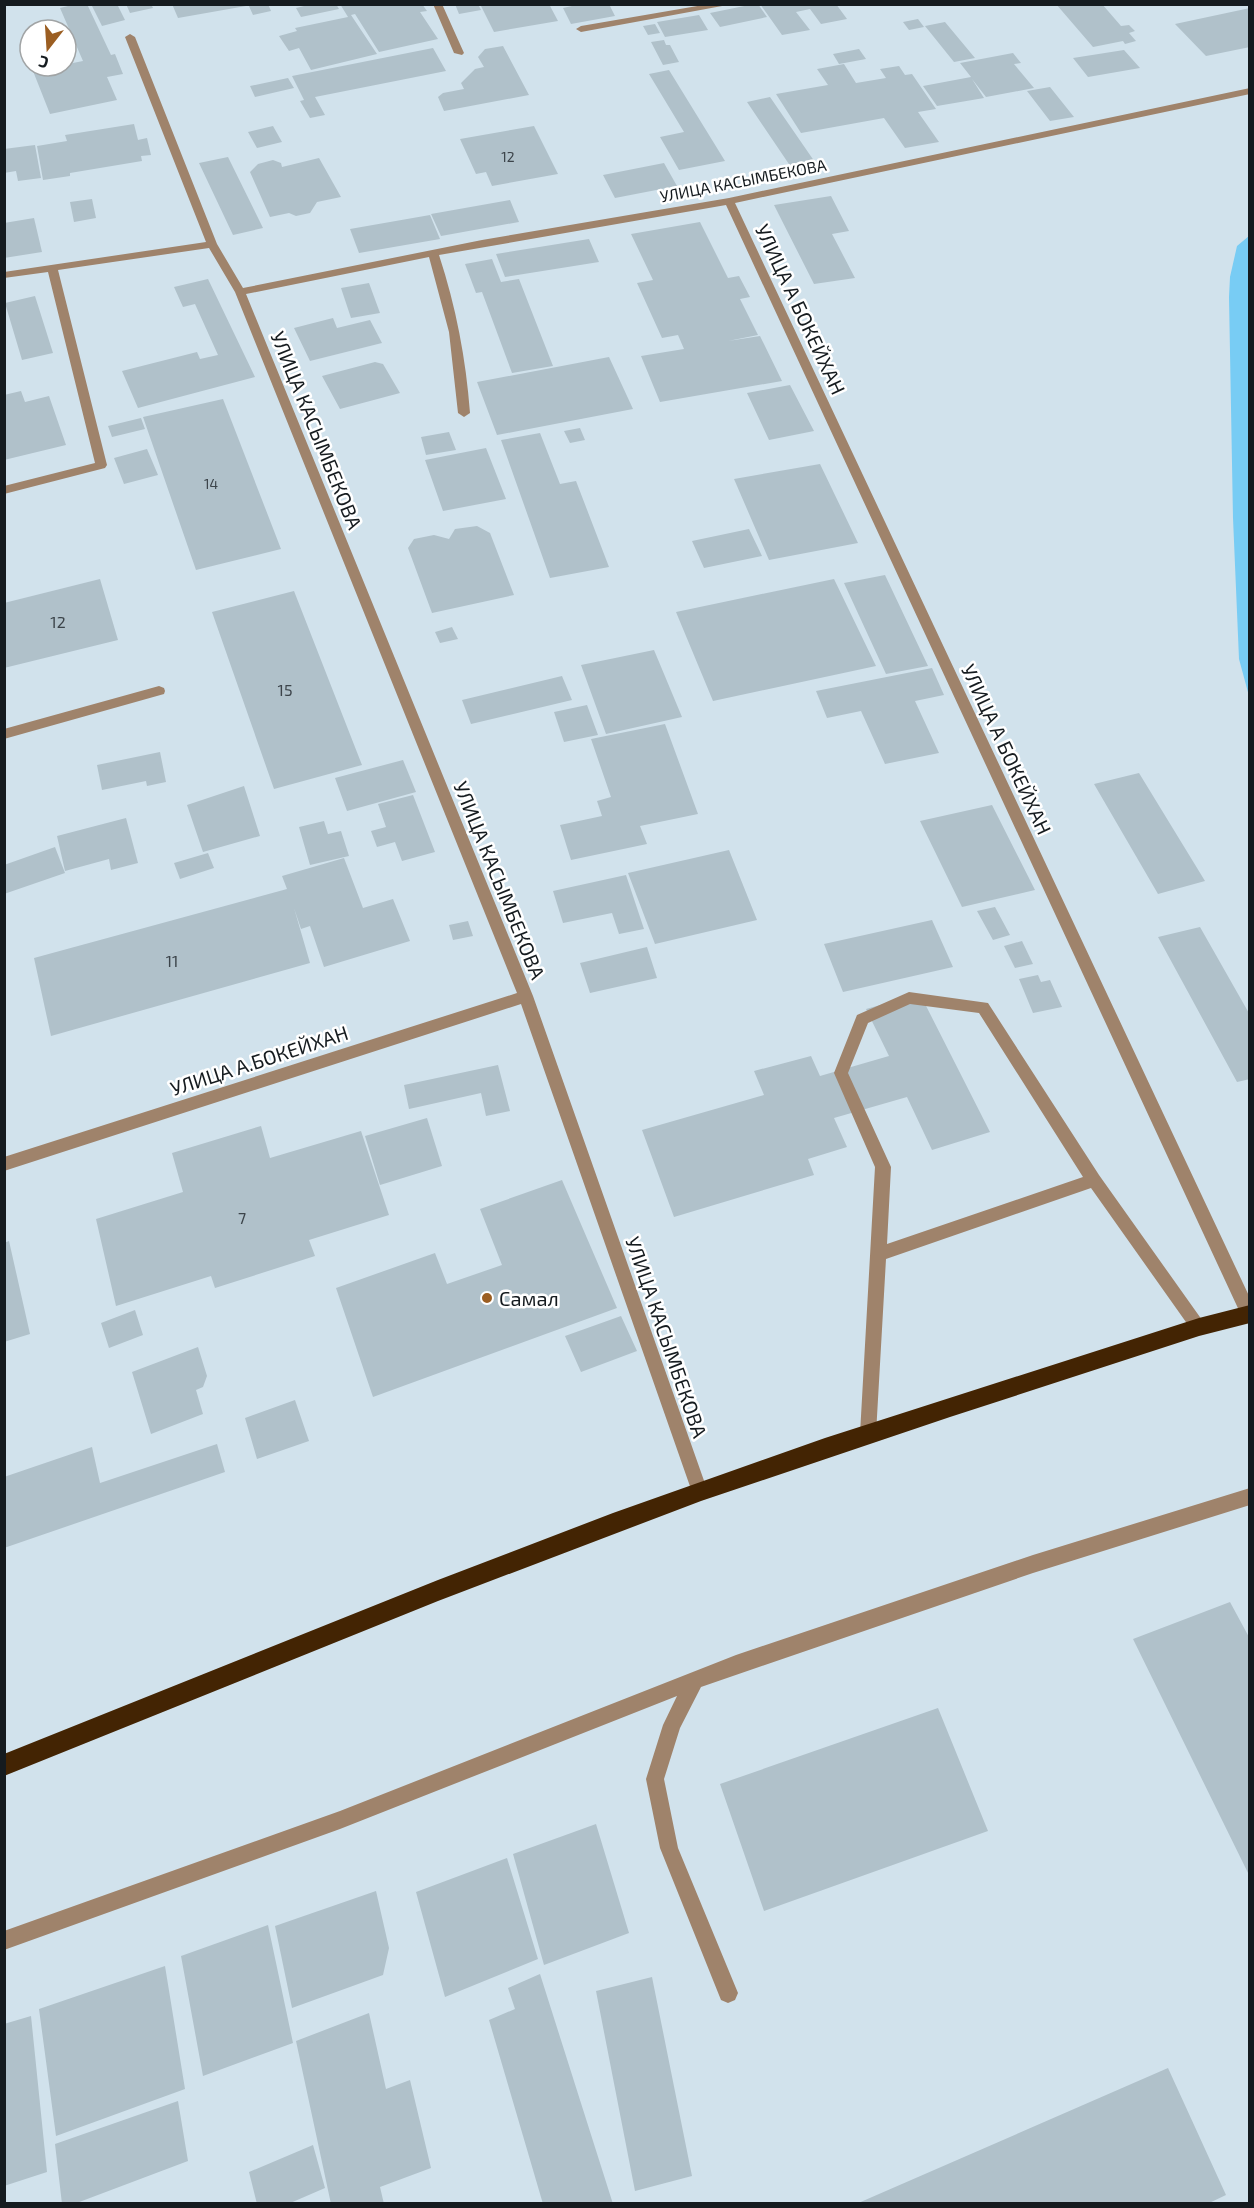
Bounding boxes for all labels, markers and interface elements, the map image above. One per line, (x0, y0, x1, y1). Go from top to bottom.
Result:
north arrow (18, 18, 78, 78)
text: С (36, 52, 51, 73)
house number: 12 (501, 148, 515, 165)
street label: УЛИЦА КАСЫМБЕКОВА (658, 155, 828, 205)
street label: УЛИЦА А БОКЕЙХАН (751, 220, 851, 398)
street label: УЛИЦА КАСЫМБЕКОВА (266, 328, 368, 533)
house number: 14 (204, 475, 218, 492)
house number: 12 (50, 612, 66, 631)
street label: УЛИЦА А БОКЕЙХАН (957, 660, 1057, 838)
house number: 15 (278, 680, 292, 699)
street label: УЛИЦА КАСЫМБЕКОВА (449, 778, 551, 983)
house number: 11 (166, 951, 178, 970)
street label: УЛИЦА А.БОКЕЙХАН (167, 1020, 351, 1100)
house number: 7 (238, 1208, 246, 1227)
street label: УЛИЦА КАСЫМБЕКОВА (621, 1233, 713, 1441)
place label: Самал (499, 1286, 559, 1310)
marker: Самал (480, 1291, 494, 1305)

